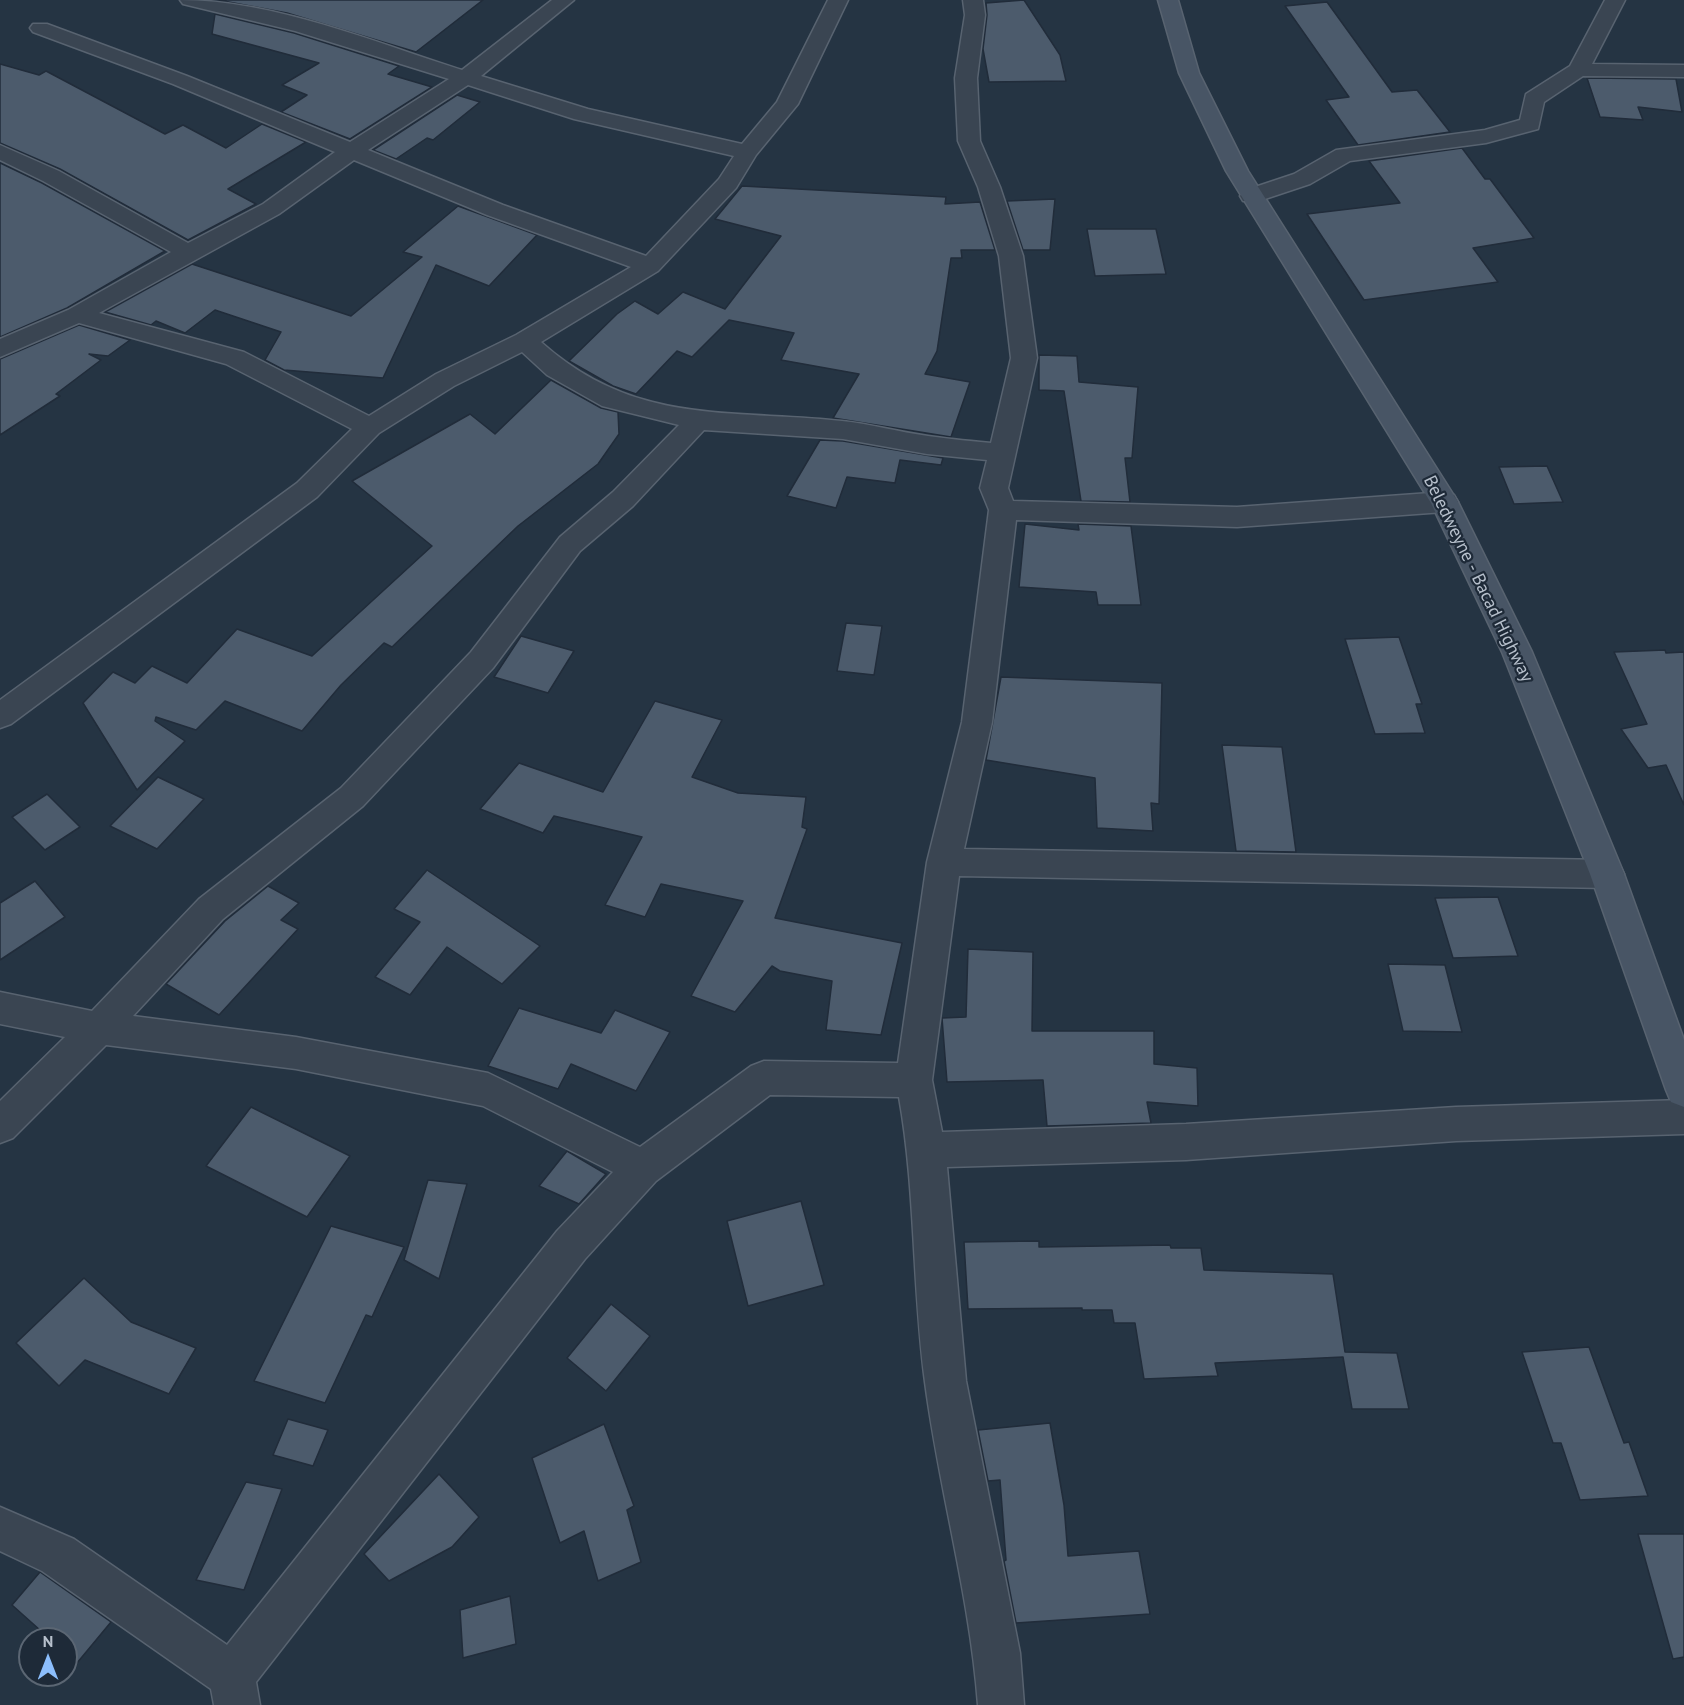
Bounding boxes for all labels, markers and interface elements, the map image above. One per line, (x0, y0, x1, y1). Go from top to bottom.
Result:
street label: Beledweyne - Bacad Highway (1419, 472, 1537, 686)
north arrow (18, 1627, 78, 1687)
text: N (43, 1631, 53, 1651)

